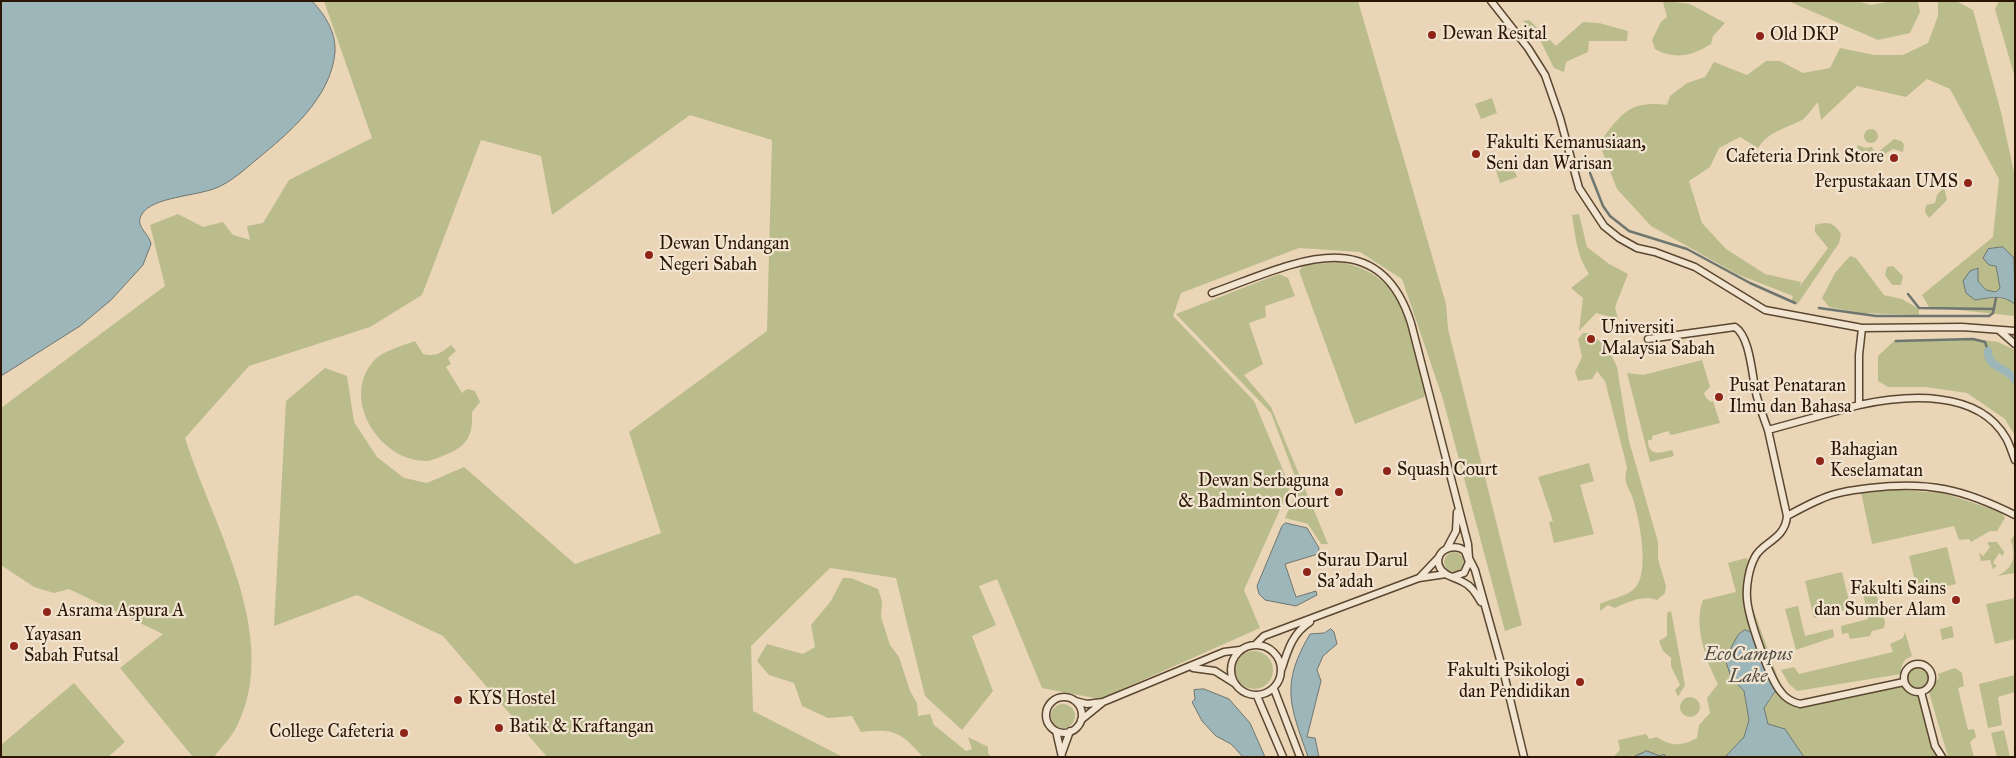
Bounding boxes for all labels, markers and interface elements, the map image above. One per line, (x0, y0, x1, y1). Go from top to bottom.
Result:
place label: Dewan Resital (1442, 24, 1547, 46)
place label: Old DKP (1770, 25, 1839, 47)
marker: Dewan Resital (1426, 29, 1438, 41)
marker: Old DKP (1754, 30, 1766, 42)
place label: Fakulti Kemanusiaan, Seni dan Warisan (1486, 133, 1646, 176)
place label: Cafeteria Drink Store (1726, 147, 1884, 169)
marker: Fakulti Kemanusiaan, Seni dan Warisan (1470, 148, 1482, 160)
marker: Cafeteria Drink Store (1888, 152, 1900, 164)
place label: Perpustakaan UMS (1814, 172, 1958, 194)
marker: Perpustakaan UMS (1962, 177, 1974, 189)
place label: Dewan Undangan Negeri Sabah (659, 234, 789, 276)
marker: Dewan Undangan Negeri Sabah (643, 249, 655, 261)
place label: Universiti Malaysia Sabah (1601, 318, 1715, 360)
marker: Universiti Malaysia Sabah (1585, 333, 1597, 345)
place label: Pusat Penataran Ilmu dan Bahasa (1729, 376, 1852, 418)
marker: Pusat Penataran Ilmu dan Bahasa (1713, 391, 1725, 403)
place label: Bahagian Keselamatan (1830, 440, 1923, 482)
marker: Bahagian Keselamatan (1814, 455, 1826, 467)
place label: Squash Court (1397, 460, 1498, 482)
marker: Squash Court (1381, 465, 1393, 477)
place label: Dewan Serbaguna & Badminton Court (1178, 471, 1329, 514)
marker: Dewan Serbaguna & Badminton Court (1333, 486, 1345, 498)
place label: Surau Darul Sa'adah (1317, 551, 1408, 594)
marker: Surau Darul Sa'adah (1301, 566, 1313, 578)
place label: Fakulti Sains dan Sumber Alam (1814, 579, 1946, 622)
marker: Fakulti Sains dan Sumber Alam (1950, 594, 1962, 606)
place label: Asrama Aspura A (57, 601, 184, 623)
marker: Asrama Aspura A (41, 606, 53, 618)
place label: Yayasan Sabah Futsal (24, 625, 119, 668)
marker: Yayasan Sabah Futsal (8, 640, 20, 652)
water label: EcoCampus Lake (1704, 644, 1792, 688)
place label: Fakulti Psikologi dan Pendidikan (1447, 661, 1570, 704)
marker: Fakulti Psikologi dan Pendidikan (1574, 676, 1586, 688)
place label: KYS Hostel (468, 689, 556, 711)
marker: KYS Hostel (452, 694, 464, 706)
place label: Batik & Kraftangan (509, 717, 654, 739)
place label: College Cafeteria (269, 722, 394, 744)
marker: Batik & Kraftangan (493, 722, 505, 734)
marker: College Cafeteria (398, 727, 410, 739)

